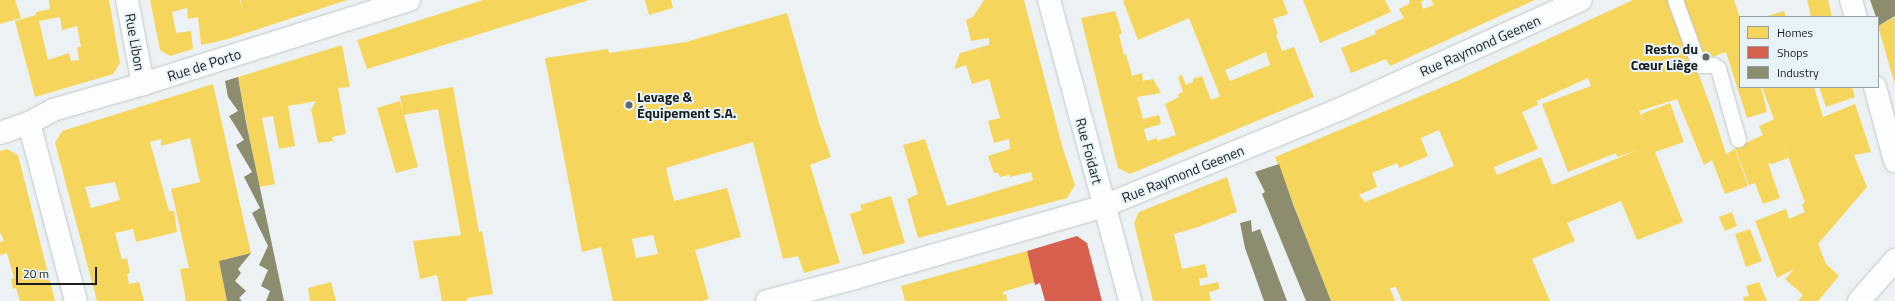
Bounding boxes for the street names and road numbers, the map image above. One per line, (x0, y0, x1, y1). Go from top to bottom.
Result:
street label: Rue Libon (122, 12, 148, 72)
street label: Rue Raymond Geenen (1417, 12, 1543, 80)
street label: Rue de Porto (165, 45, 243, 85)
street label: Rue Foidart (1072, 116, 1106, 186)
street label: Rue Raymond Geenen (1119, 142, 1247, 206)

